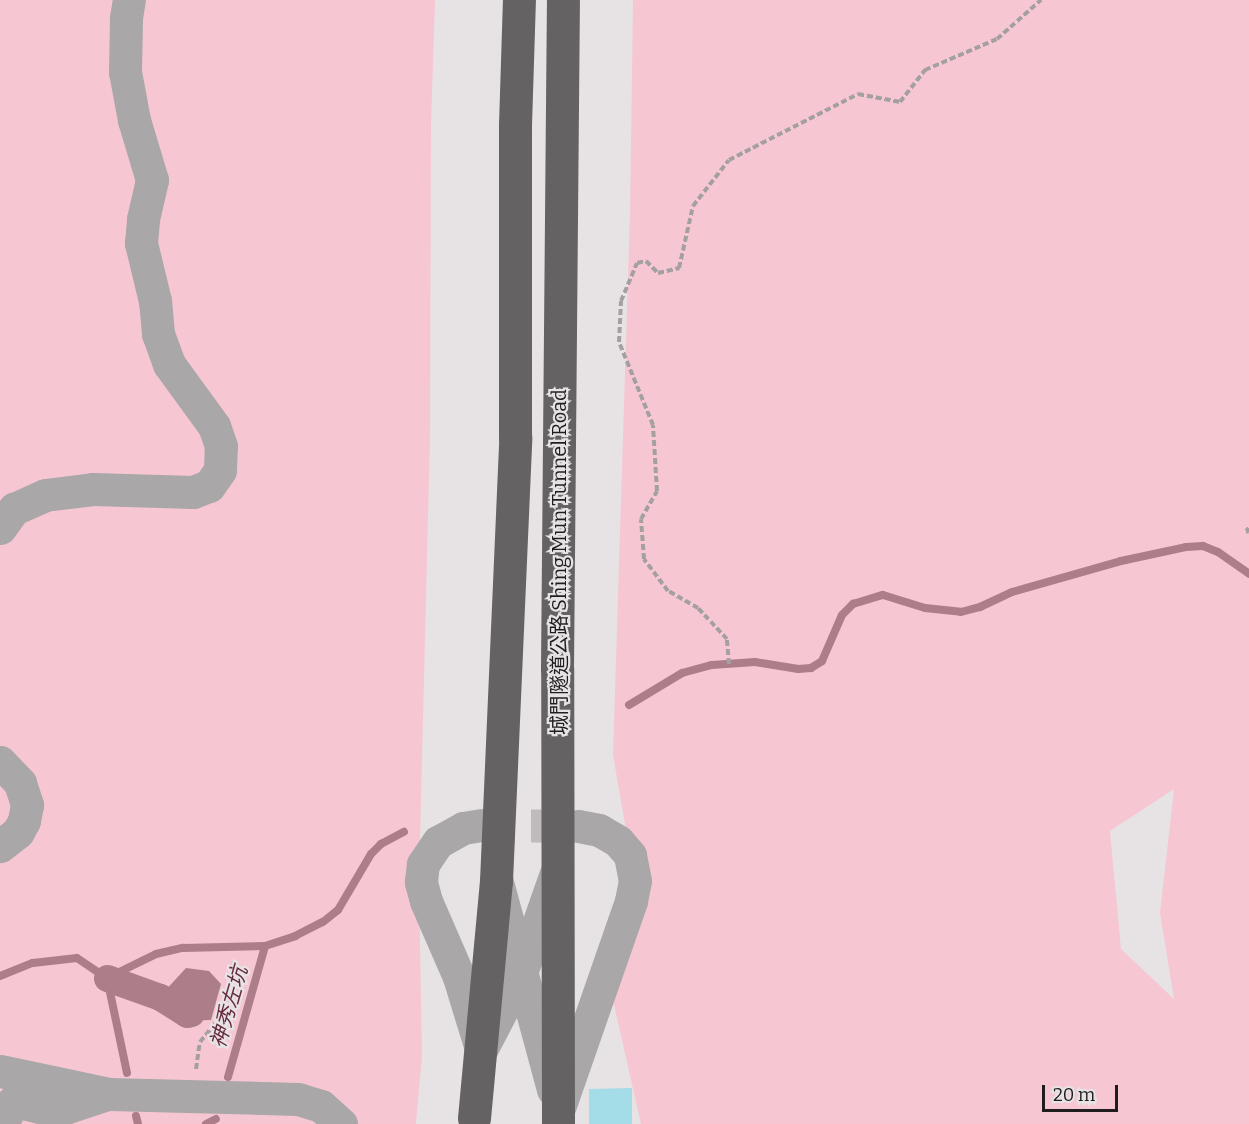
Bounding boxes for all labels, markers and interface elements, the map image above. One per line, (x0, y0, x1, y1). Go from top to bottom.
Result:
street label: 城門隧道公路 Shing Mun Tunnel Road (547, 389, 571, 735)
water label: 神秀左坑 (205, 963, 253, 1051)
scale bar (1045, 1073, 1122, 1111)
text: 20 m (1053, 1084, 1095, 1106)

